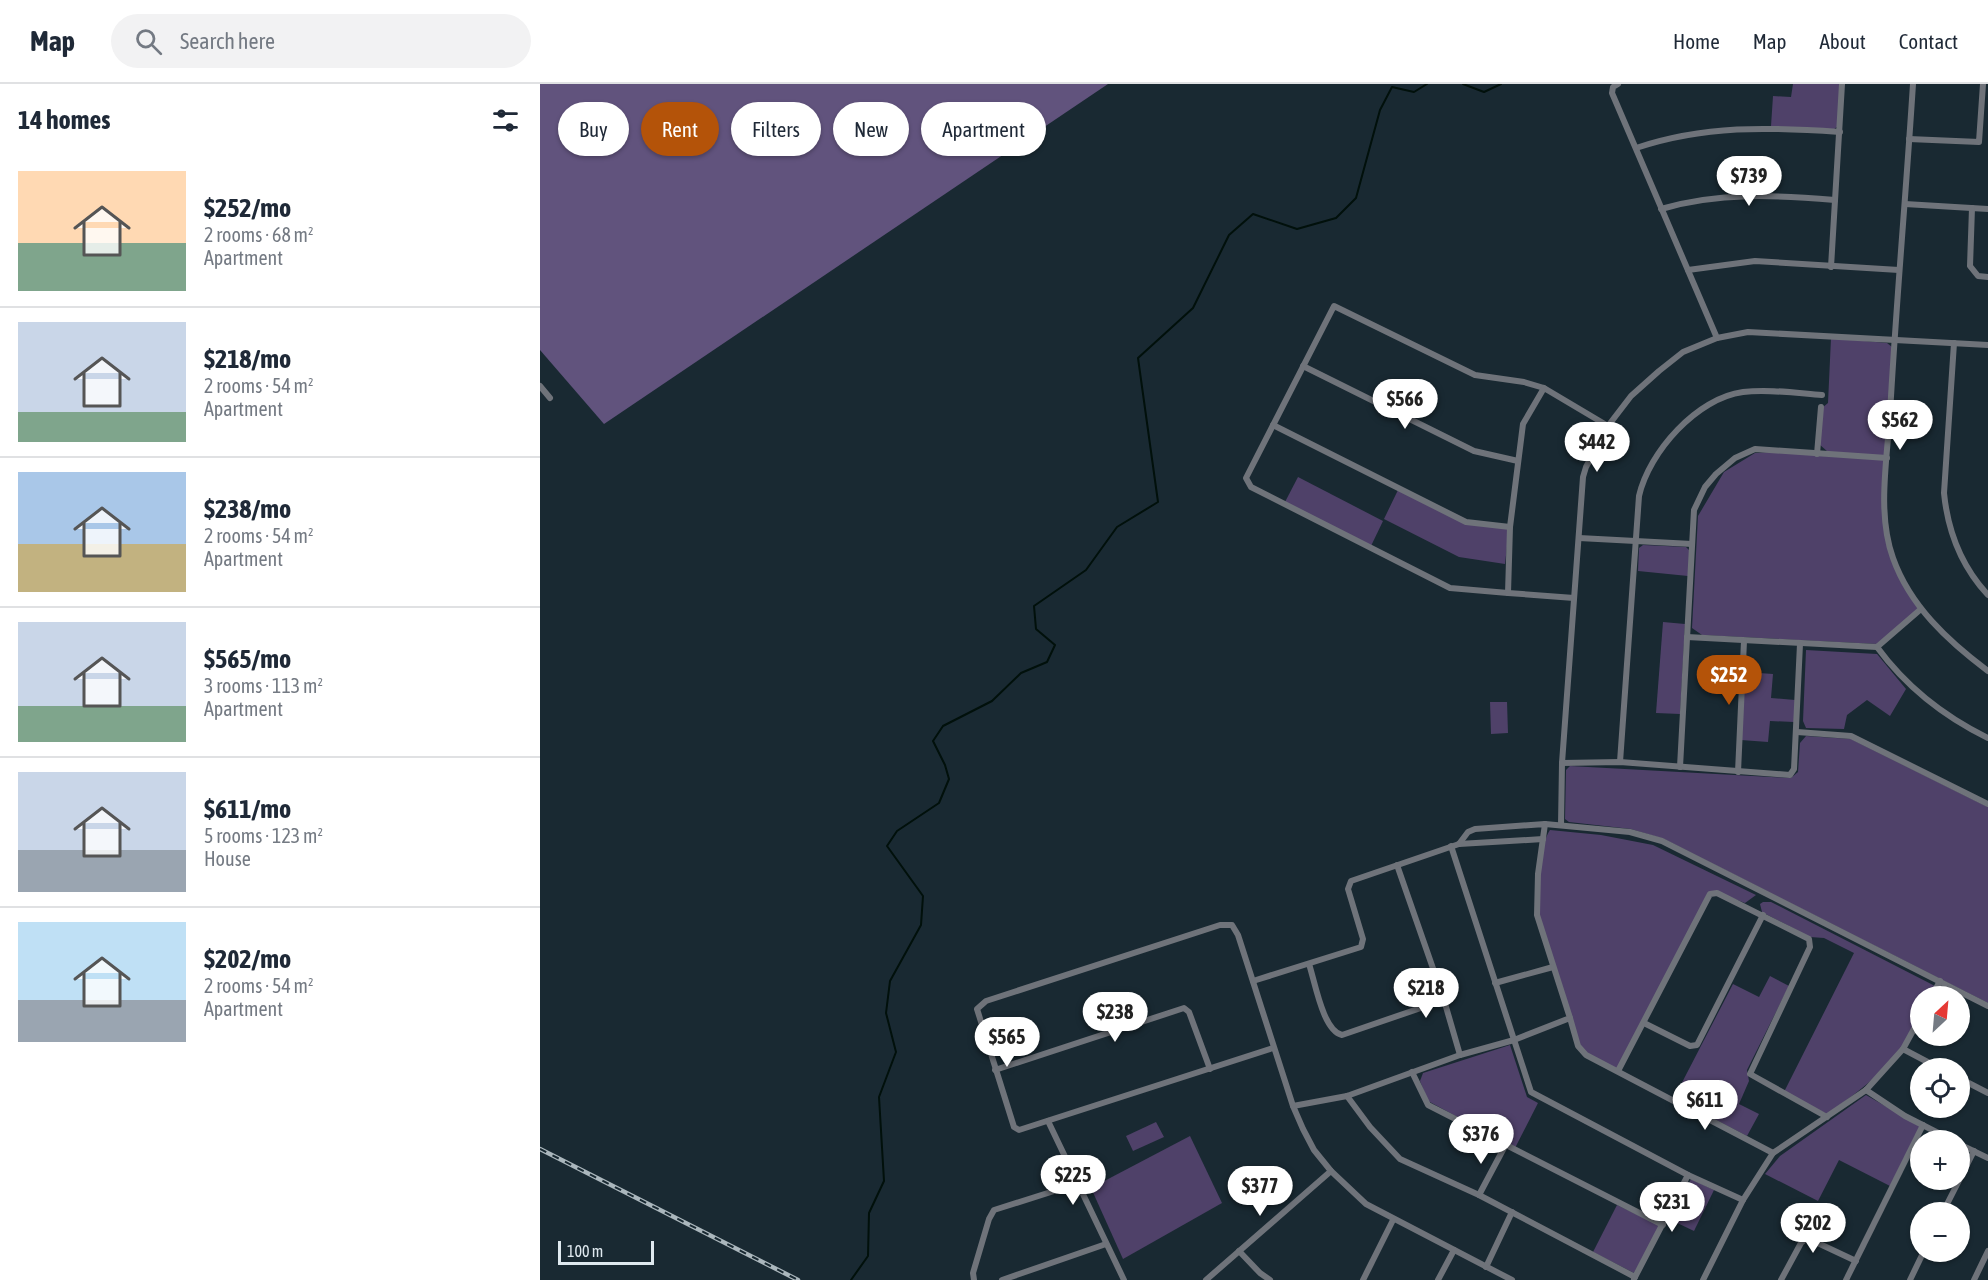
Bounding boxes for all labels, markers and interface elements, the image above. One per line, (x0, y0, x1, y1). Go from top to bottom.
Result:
search box (111, 14, 531, 68)
text: Map (30, 25, 75, 57)
icon: search (132, 25, 165, 58)
text: Search here (180, 28, 275, 54)
text: Home (1673, 29, 1720, 53)
text: Map (1753, 29, 1787, 53)
text: About (1820, 29, 1866, 53)
text: Contact (1899, 29, 1958, 53)
chip: Buy (558, 102, 629, 156)
chip: Rent (641, 102, 719, 156)
chip: Filters (731, 102, 821, 156)
chip: New (833, 102, 909, 156)
chip: Apartment (921, 102, 1046, 156)
icon: filters (489, 104, 522, 137)
text: 14 homes (18, 105, 111, 135)
pin: $739 (1713, 156, 1785, 207)
text: $739 (1731, 164, 1767, 187)
text: $252/mo (204, 193, 291, 223)
icon: home (66, 195, 138, 267)
text: 2 rooms · 68 m² (204, 223, 314, 246)
text: Apartment (204, 246, 283, 269)
text: $218/mo (204, 344, 291, 374)
icon: home (66, 346, 138, 418)
text: 2 rooms · 54 m² (204, 374, 314, 397)
pin: $566 (1369, 379, 1441, 430)
text: $566 (1387, 387, 1423, 410)
text: Apartment (204, 397, 283, 420)
pin: $562 (1864, 400, 1936, 451)
text: $562 (1882, 408, 1918, 431)
pin: $442 (1561, 422, 1633, 473)
text: $442 (1579, 430, 1615, 453)
text: $238/mo (204, 494, 291, 524)
icon: home (66, 496, 138, 568)
text: 2 rooms · 54 m² (204, 524, 314, 547)
text: Apartment (204, 547, 283, 570)
text: $565/mo (204, 644, 291, 674)
icon: home (66, 646, 138, 718)
pin: $252 (1693, 655, 1765, 706)
text: $252 (1711, 663, 1747, 686)
text: 3 rooms · 113 m² (204, 674, 323, 697)
text: Apartment (204, 697, 283, 720)
text: $611/mo (204, 794, 291, 824)
icon: home (66, 796, 138, 868)
text: 5 rooms · 123 m² (204, 824, 323, 847)
text: House (204, 847, 251, 870)
text: $202/mo (204, 944, 291, 974)
icon: home (66, 946, 138, 1018)
pin: $218 (1390, 968, 1462, 1019)
text: 2 rooms · 54 m² (204, 974, 314, 997)
text: $218 (1408, 976, 1444, 999)
north arrow (1910, 986, 1970, 1046)
map controls (1910, 986, 1970, 1262)
pin: $238 (1079, 992, 1151, 1043)
text: Apartment (204, 997, 283, 1020)
text: $238 (1097, 1000, 1133, 1023)
pin: $565 (971, 1017, 1043, 1068)
text: $565 (989, 1025, 1025, 1048)
button: locate (1910, 1058, 1970, 1118)
pin: $611 (1669, 1080, 1741, 1131)
text: $611 (1687, 1088, 1723, 1111)
pin: $376 (1445, 1114, 1517, 1165)
text: $376 (1463, 1122, 1499, 1145)
button: + (1910, 1130, 1970, 1190)
pin: $225 (1037, 1155, 1109, 1206)
text: $225 (1055, 1163, 1091, 1186)
pin: $377 (1224, 1166, 1296, 1217)
text: $377 (1242, 1174, 1278, 1197)
pin: $231 (1636, 1182, 1708, 1233)
text: $231 (1654, 1190, 1690, 1213)
button: − (1910, 1202, 1970, 1262)
pin: $202 (1777, 1203, 1849, 1254)
text: $202 (1795, 1211, 1831, 1234)
scale bar (558, 1238, 654, 1266)
text: 100 m (567, 1242, 603, 1260)

